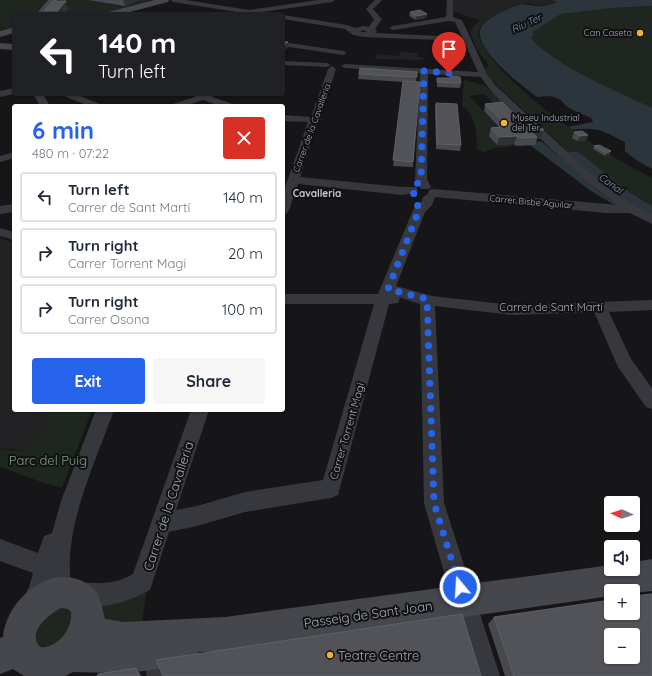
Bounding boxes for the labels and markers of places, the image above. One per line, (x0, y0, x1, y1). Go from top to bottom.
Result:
place label: Can Caseta (584, 27, 632, 38)
marker: Can Caseta (635, 28, 645, 38)
pin (432, 32, 466, 73)
place label: Museu Industrial del Ter (512, 112, 580, 133)
marker: Museu Industrial del Ter (499, 118, 509, 128)
place label: Teatre Centre (338, 647, 419, 663)
marker: Teatre Centre (325, 650, 335, 660)

